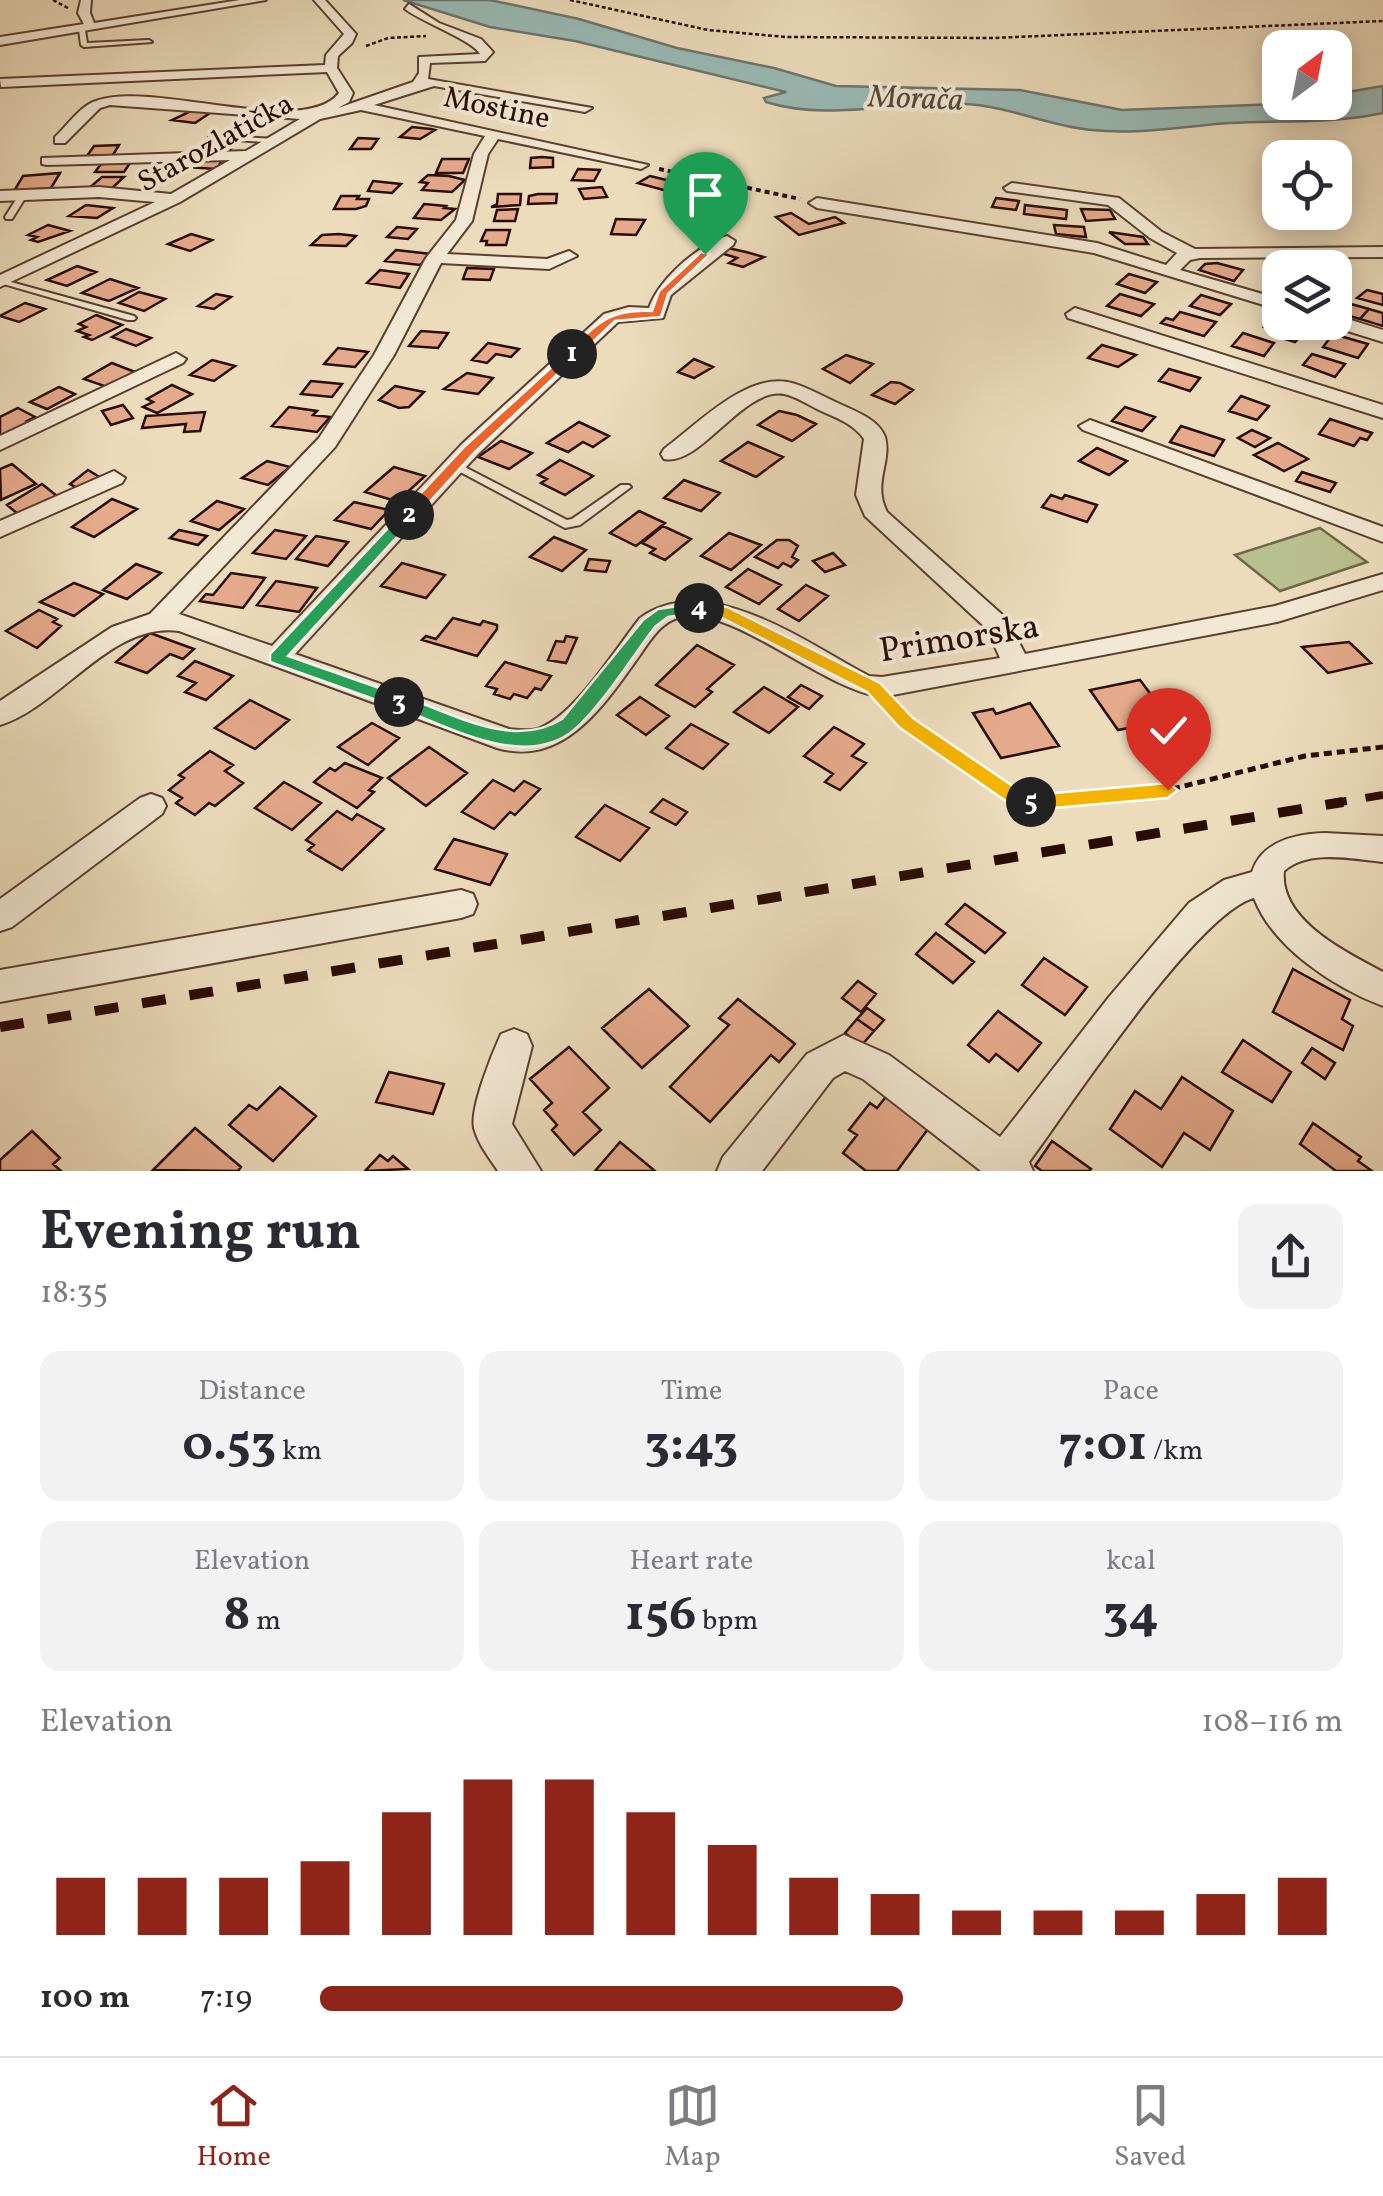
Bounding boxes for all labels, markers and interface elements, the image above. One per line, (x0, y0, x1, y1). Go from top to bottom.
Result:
north arrow (1262, 30, 1352, 120)
map controls (1262, 30, 1352, 340)
water label: Morača (867, 76, 964, 124)
street label: Mostine (439, 77, 554, 141)
street label: Starozlatička (130, 84, 302, 204)
button: locate (1262, 140, 1352, 230)
pin (663, 152, 748, 255)
icon: arrive (678, 167, 733, 222)
button: layers (1262, 250, 1352, 340)
pin: 1 (547, 329, 597, 379)
text: 1 (566, 334, 578, 373)
pin: 2 (384, 490, 434, 540)
text: 2 (402, 495, 416, 534)
pin: 4 (674, 583, 724, 633)
text: 4 (691, 588, 707, 627)
street label: Primorska (876, 604, 1043, 676)
pin: 3 (374, 677, 424, 727)
text: 3 (392, 682, 406, 721)
pin (1126, 688, 1211, 791)
icon: check (1141, 703, 1196, 758)
pin: 5 (1006, 777, 1056, 827)
text: 5 (1024, 782, 1038, 821)
text: Evening run (40, 1196, 361, 1272)
button: share (1238, 1204, 1343, 1309)
text: 18:35 (40, 1272, 108, 1316)
text: Distance (199, 1372, 306, 1411)
text: Time (661, 1372, 722, 1411)
text: Pace (1103, 1372, 1159, 1411)
text: 0.53 (182, 1411, 276, 1481)
text: 3:43 (645, 1411, 738, 1481)
text: 7:01 (1058, 1411, 1147, 1481)
text: km (276, 1432, 322, 1471)
text: /km (1147, 1432, 1203, 1471)
text: Elevation (194, 1542, 310, 1581)
text: Heart rate (630, 1542, 753, 1581)
text: kcal (1106, 1542, 1156, 1581)
text: 8 (223, 1581, 251, 1651)
text: 156 (625, 1581, 696, 1651)
text: 34 (1103, 1581, 1159, 1651)
text: m (251, 1602, 281, 1641)
text: bpm (696, 1602, 758, 1641)
text: Elevation (40, 1701, 173, 1745)
text: 108–116 m (1201, 1701, 1343, 1745)
text: 100 m (40, 1977, 130, 2021)
text: 7:19 (200, 1977, 252, 2021)
tab: Home (197, 2078, 271, 2177)
tab: Map (664, 2078, 720, 2177)
tab: Saved (1114, 2078, 1186, 2177)

